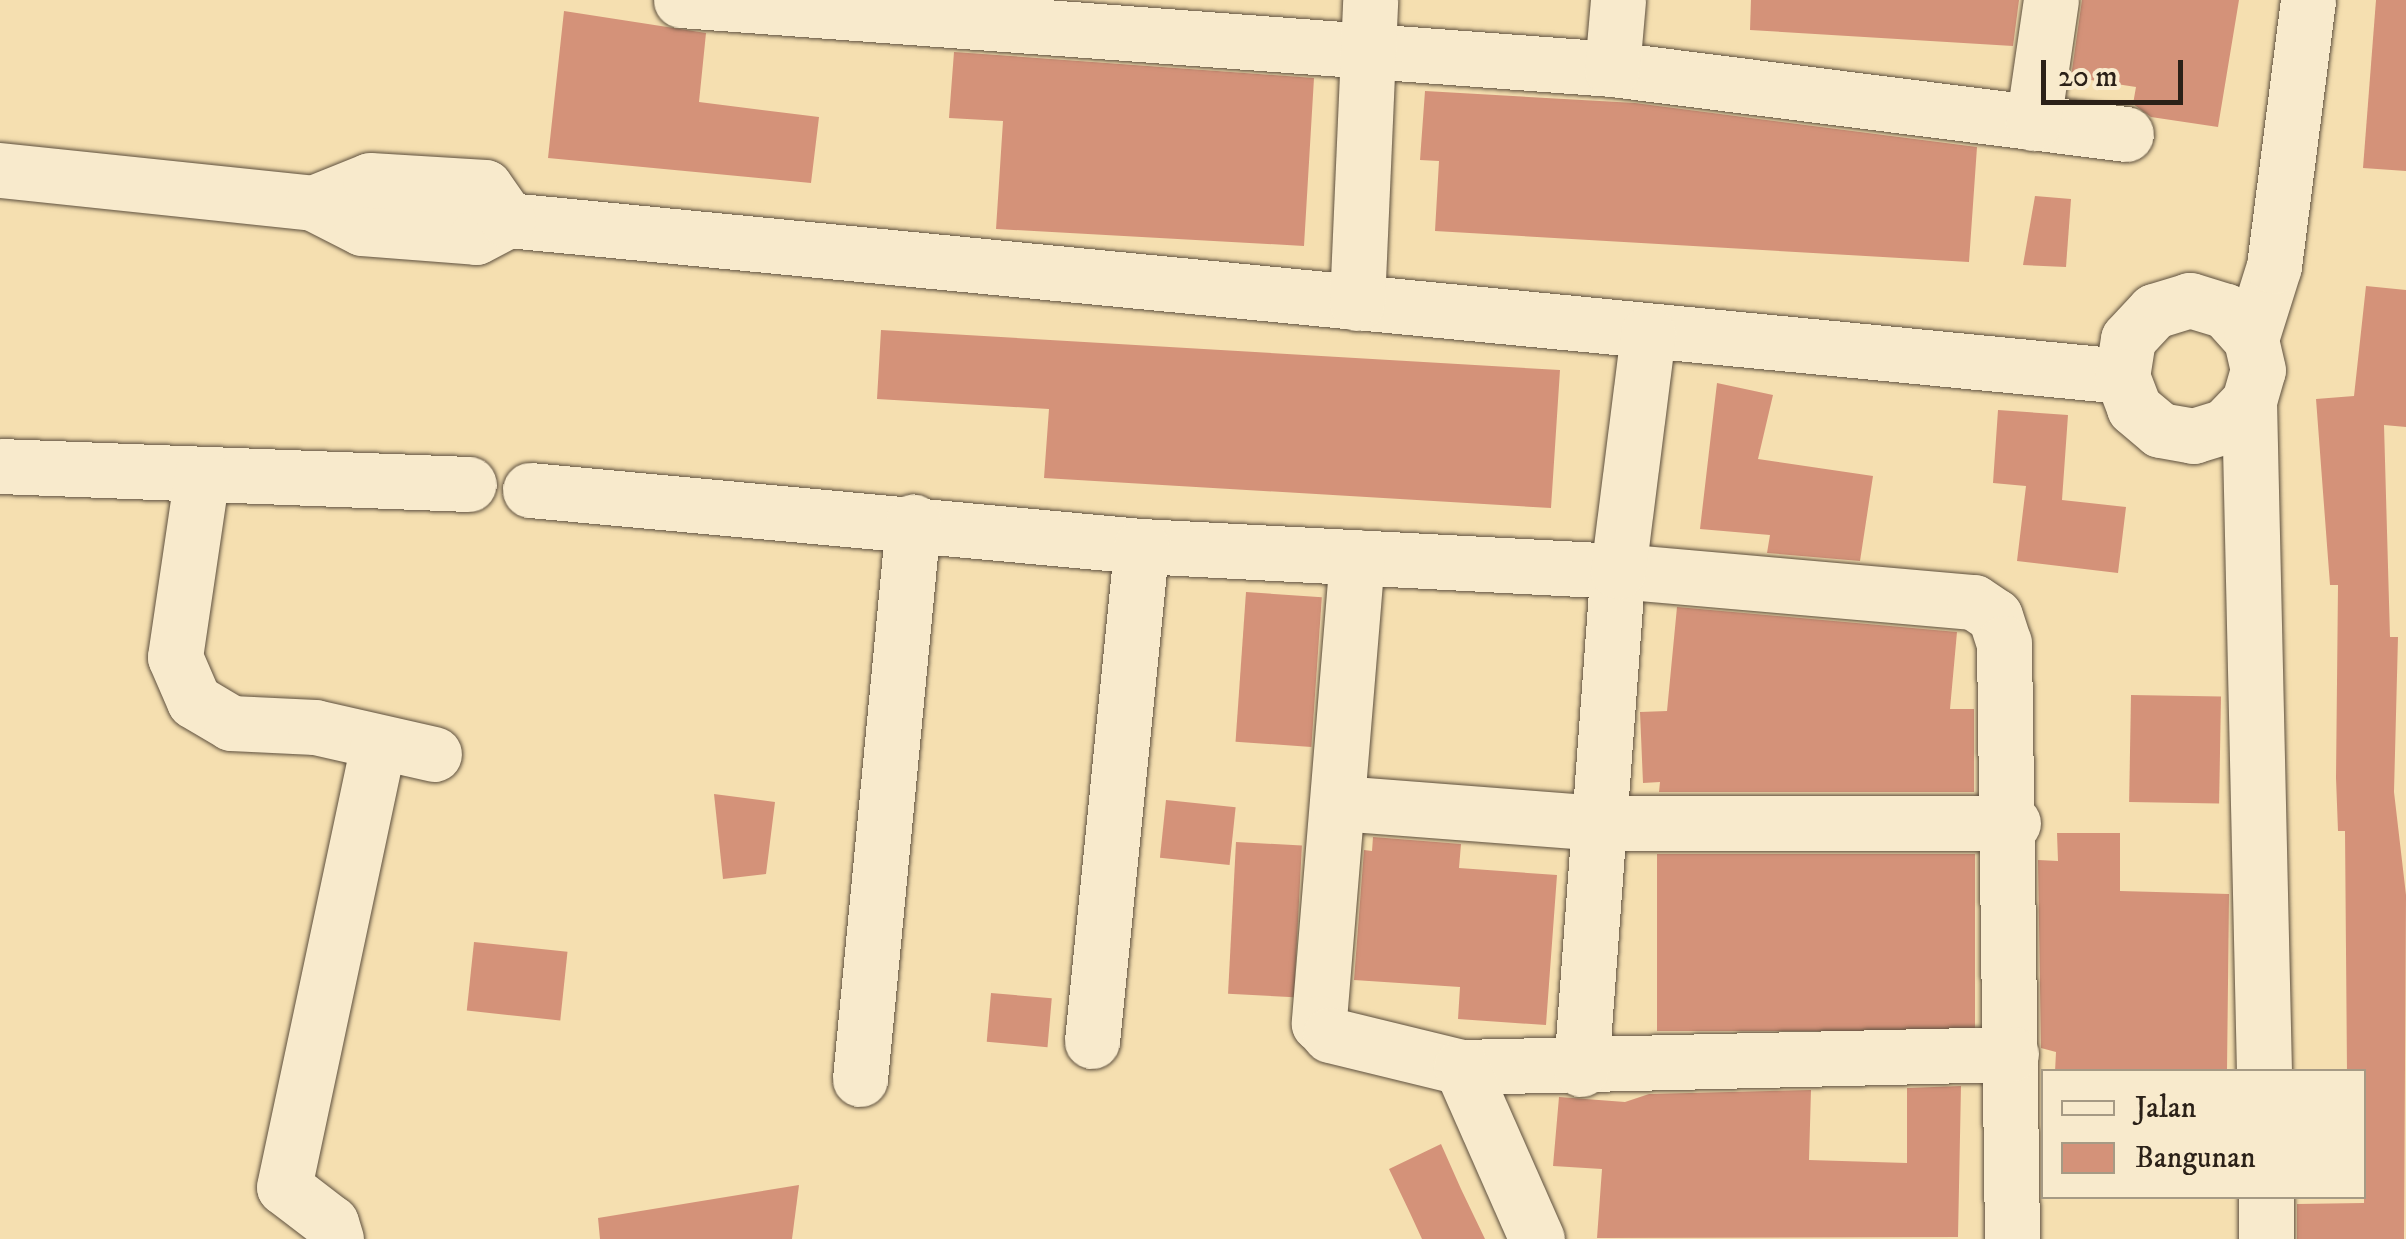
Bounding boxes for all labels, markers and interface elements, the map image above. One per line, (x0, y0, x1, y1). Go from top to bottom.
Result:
scale bar (2046, 40, 2188, 102)
text: 20 m (2058, 59, 2118, 96)
legend (2041, 1069, 2366, 1199)
text: Jalan (2135, 1090, 2197, 1127)
text: Bangunan (2135, 1140, 2256, 1177)

